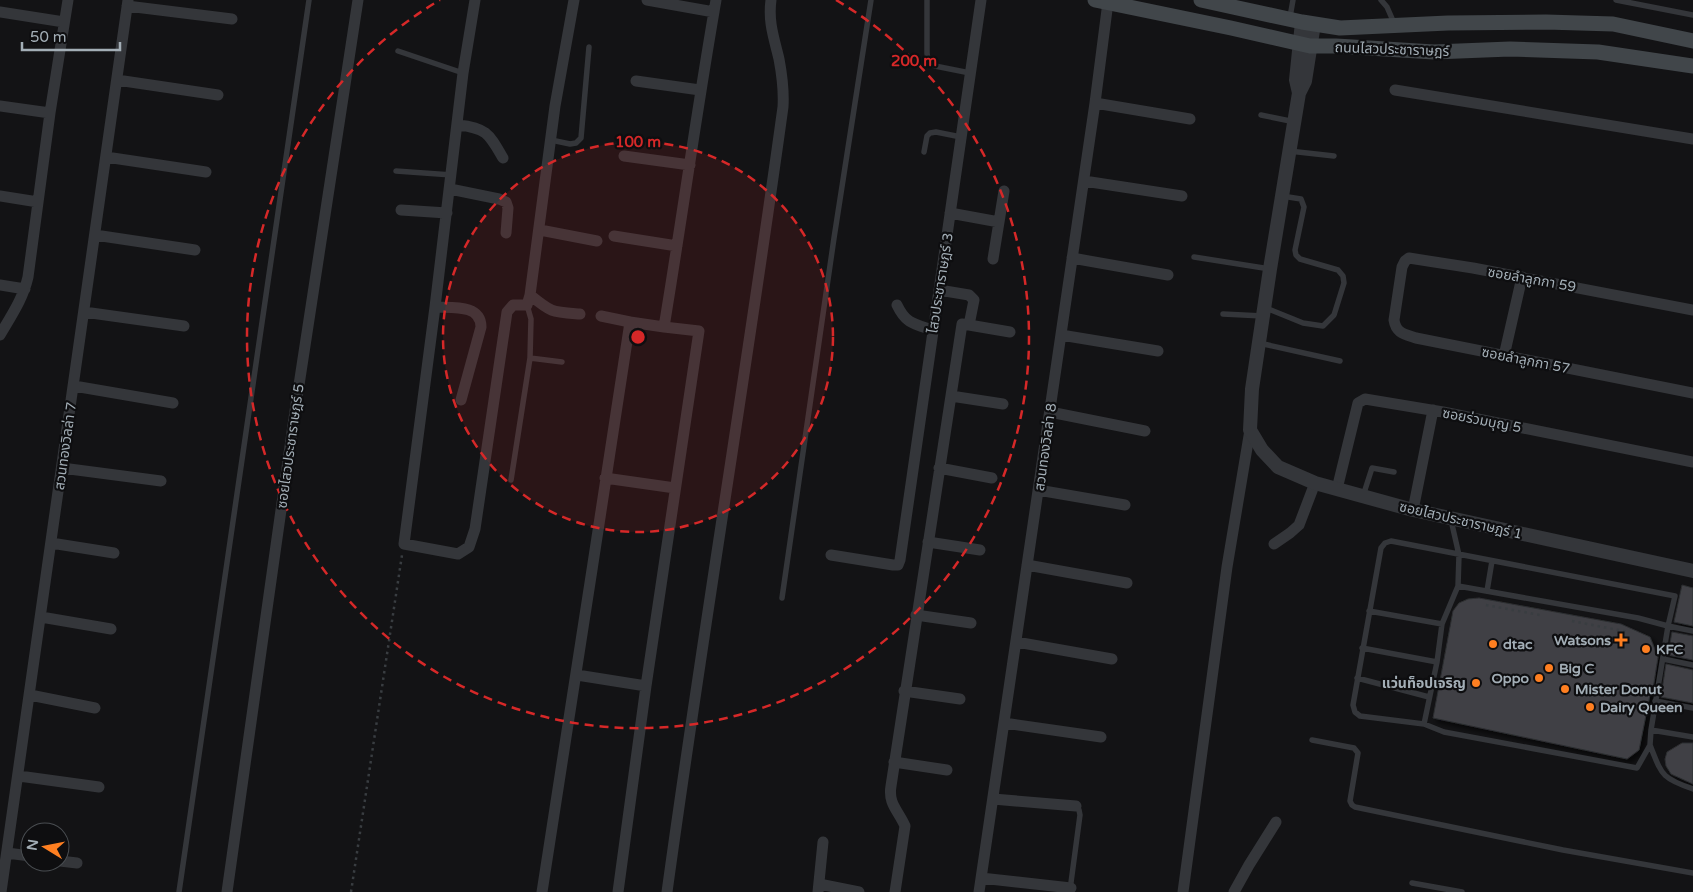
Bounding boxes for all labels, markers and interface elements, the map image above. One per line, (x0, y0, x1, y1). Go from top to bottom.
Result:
scale bar (22, 20, 120, 52)
text: 50 m (30, 28, 67, 46)
street label: ถนนไสวประชาราษฎร์ (1334, 39, 1450, 60)
text: 200 m (891, 52, 937, 70)
text: 100 m (615, 133, 661, 151)
street label: ไสวประชาราษฎร์ 3 (924, 232, 957, 336)
street label: ซอยลำลูกกา 59 (1486, 263, 1577, 296)
centre of rings (629, 328, 647, 346)
street label: ซอยลำลูกกา 57 (1480, 344, 1571, 377)
street label: ซอยไสวประชาราษฎร์ 5 (273, 383, 308, 510)
street label: สวนทองวิลล่า 7 (51, 401, 80, 491)
street label: สวนทองวิลล่า 8 (1031, 402, 1060, 492)
street label: ซอยร่วมบุญ 5 (1441, 405, 1523, 436)
street label: ซอยไสวประชาราษฎร์ 1 (1398, 498, 1524, 543)
place label: Watsons (1554, 632, 1611, 649)
marker: Watsons (1615, 634, 1627, 646)
place label: dtac (1503, 636, 1533, 653)
marker: dtac (1487, 638, 1499, 650)
place label: KFC (1656, 641, 1684, 658)
marker: KFC (1640, 643, 1652, 655)
place label: Big C (1559, 660, 1595, 677)
marker: Big C (1543, 662, 1555, 674)
place label: Oppo (1492, 670, 1529, 687)
marker: Oppo (1533, 672, 1545, 684)
place label: แว่นท็อปเจริญ (1382, 675, 1466, 692)
marker: แว่นท็อปเจริญ (1470, 677, 1482, 689)
place label: Mister Donut (1575, 681, 1662, 698)
marker: Mister Donut (1559, 683, 1571, 695)
place label: Dairy Queen (1600, 699, 1682, 716)
marker: Dairy Queen (1584, 701, 1596, 713)
north arrow (20, 822, 70, 872)
text: N (23, 838, 42, 852)

